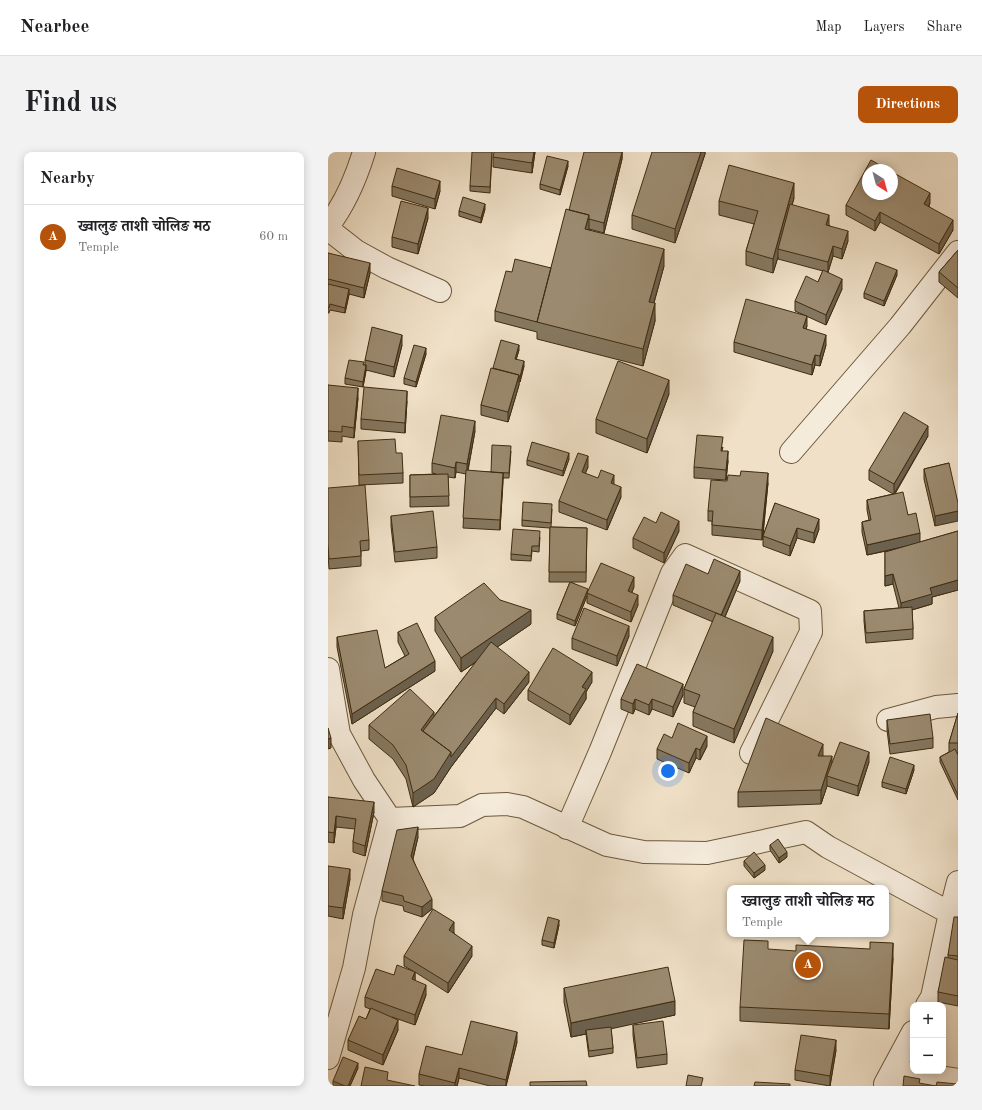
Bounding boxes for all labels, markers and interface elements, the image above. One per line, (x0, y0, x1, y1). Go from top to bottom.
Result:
text: Nearbee (20, 18, 89, 37)
text: Map (816, 20, 842, 34)
text: Layers (864, 20, 905, 34)
text: Share (927, 20, 962, 34)
button: Directions (858, 86, 958, 123)
text: Find us (24, 90, 117, 118)
north arrow (862, 164, 898, 200)
text: Nearby (40, 170, 95, 187)
text: ख्वालुङ ताशी चोलिङ मठ (78, 220, 210, 235)
text: A (48, 230, 58, 243)
text: 60 m (259, 230, 288, 243)
text: Temple (78, 241, 119, 254)
your location (658, 761, 678, 781)
popup (727, 885, 889, 937)
text: ख्वालुङ ताशी चोलिङ मठ (742, 895, 874, 910)
text: Temple (742, 916, 783, 929)
pin: A (795, 950, 821, 980)
map controls (910, 1002, 946, 1074)
button: + (910, 1002, 946, 1038)
button: − (910, 1038, 946, 1074)

